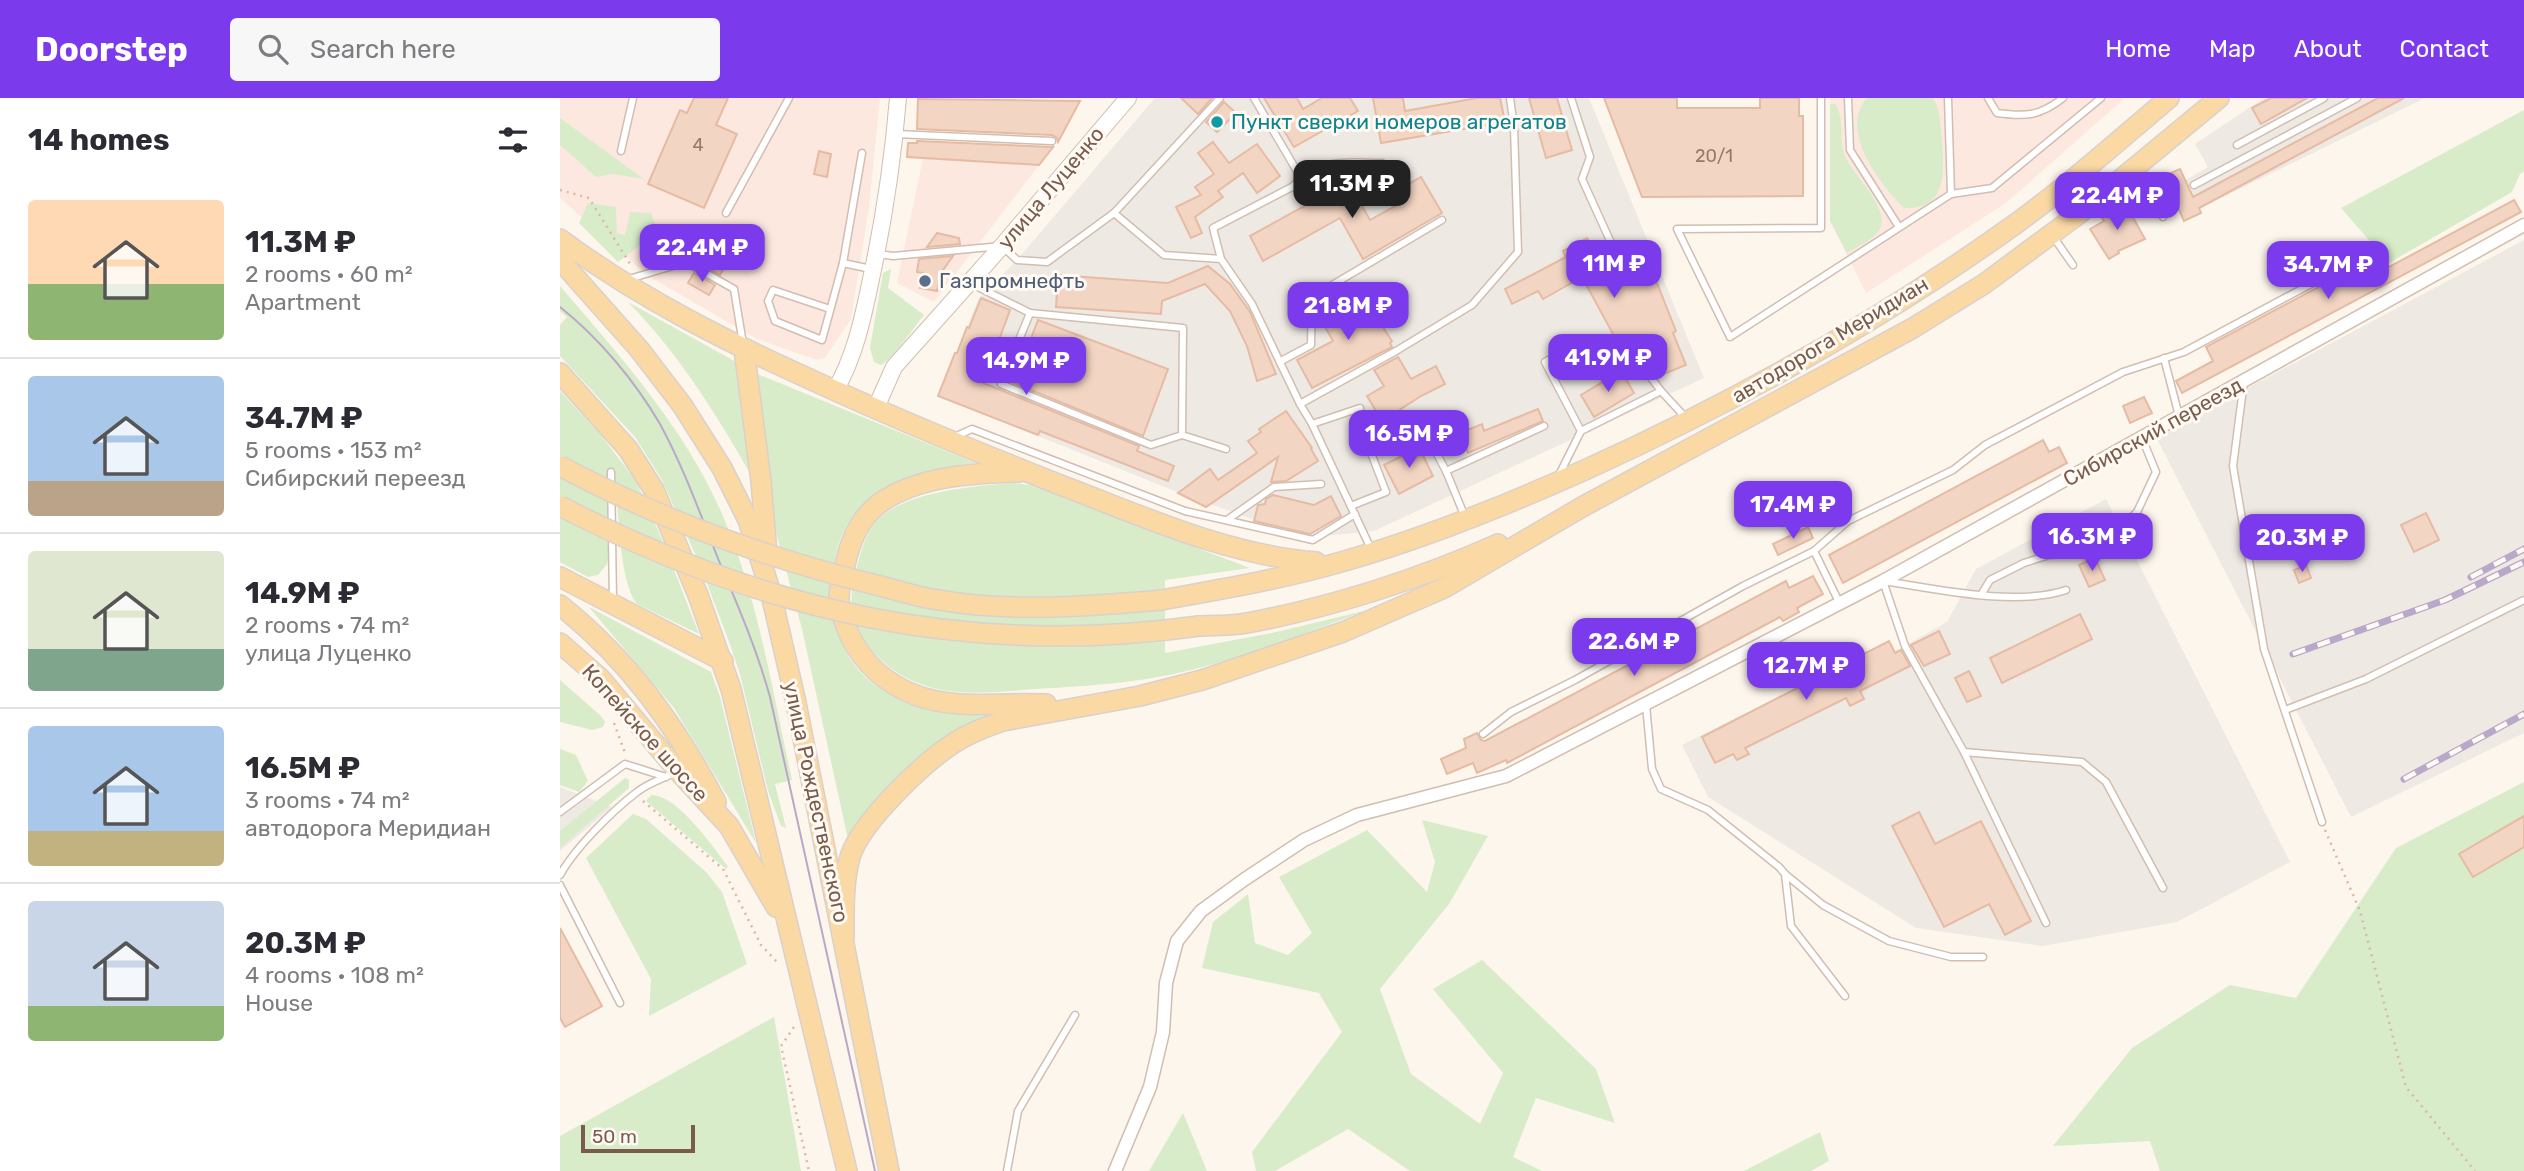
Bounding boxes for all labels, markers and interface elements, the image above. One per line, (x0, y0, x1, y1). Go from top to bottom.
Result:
search box (230, 18, 720, 81)
text: Doorstep (35, 30, 188, 69)
icon: search (254, 30, 292, 68)
text: Search here (310, 34, 456, 65)
text: Home (2105, 35, 2171, 63)
text: Map (2209, 35, 2256, 63)
text: About (2294, 35, 2362, 63)
text: Contact (2400, 35, 2489, 63)
place label: Пункт сверки номеров агрегатов (1231, 109, 1567, 134)
marker: Пункт сверки номеров агрегатов (1209, 114, 1225, 130)
icon: filters (494, 121, 532, 159)
street label: улица Луценко (992, 121, 1109, 254)
text: 14 homes (28, 122, 170, 158)
house number: 4 (692, 134, 704, 156)
house number: 20/1 (1695, 145, 1733, 167)
pin: 11.3M ₽ (1287, 160, 1417, 220)
text: 11.3M ₽ (1309, 169, 1395, 197)
pin: 22.4M ₽ (2052, 172, 2182, 232)
text: 22.4M ₽ (2071, 181, 2163, 209)
text: 11.3M ₽ (245, 224, 356, 260)
pin: 22.4M ₽ (637, 225, 767, 284)
icon: home (84, 228, 168, 312)
text: 22.4M ₽ (656, 233, 748, 261)
pin: 11M ₽ (1565, 240, 1663, 300)
pin: 34.7M ₽ (2263, 242, 2393, 301)
text: 11M ₽ (1582, 249, 1646, 277)
text: 34.7M ₽ (2283, 250, 2373, 278)
text: 2 rooms · 60 m² (245, 260, 413, 288)
place label: Газпромнефть (939, 268, 1085, 293)
street label: автодорога Меридиан (1727, 271, 1932, 408)
marker: Газпромнефть (917, 273, 933, 289)
pin: 21.8M ₽ (1283, 282, 1413, 342)
text: Apartment (245, 288, 361, 316)
text: 21.8M ₽ (1304, 291, 1392, 319)
pin: 41.9M ₽ (1543, 334, 1673, 394)
pin: 14.9M ₽ (961, 338, 1091, 397)
text: 41.9M ₽ (1564, 343, 1652, 371)
text: 14.9M ₽ (982, 346, 1070, 374)
street label: Сибирский переезд (2059, 372, 2247, 491)
text: 34.7M ₽ (245, 400, 363, 436)
icon: home (84, 404, 168, 488)
pin: 16.5M ₽ (1344, 410, 1474, 470)
text: 16.5M ₽ (1365, 419, 1453, 447)
text: 5 rooms · 153 m² (245, 436, 422, 464)
text: Сибирский переезд (245, 464, 466, 492)
pin: 17.4M ₽ (1728, 482, 1858, 541)
text: 17.4M ₽ (1750, 490, 1836, 518)
pin: 16.3M ₽ (2027, 514, 2157, 573)
pin: 20.3M ₽ (2237, 514, 2367, 574)
text: 16.3M ₽ (2048, 522, 2136, 550)
text: 20.3M ₽ (2256, 523, 2348, 551)
text: 14.9M ₽ (245, 575, 360, 611)
icon: home (84, 579, 168, 663)
text: 2 rooms · 74 m² (245, 611, 409, 639)
pin: 22.6M ₽ (1569, 618, 1699, 678)
text: 22.6M ₽ (1588, 627, 1680, 655)
text: улица Луценко (245, 639, 412, 667)
pin: 12.7M ₽ (1741, 642, 1871, 702)
text: 12.7M ₽ (1763, 651, 1849, 679)
street label: Копейское шоссе (577, 659, 714, 807)
street label: улица Рождественского (779, 679, 854, 925)
text: 16.5M ₽ (245, 750, 360, 786)
icon: home (84, 754, 168, 838)
text: 3 rooms · 74 m² (245, 786, 410, 814)
text: автодорога Меридиан (245, 814, 491, 842)
text: 20.3M ₽ (245, 925, 366, 961)
icon: home (84, 929, 168, 1013)
text: 4 rooms · 108 m² (245, 961, 424, 989)
text: House (245, 989, 313, 1017)
scale bar (581, 1122, 695, 1154)
text: 50 m (592, 1125, 637, 1148)

